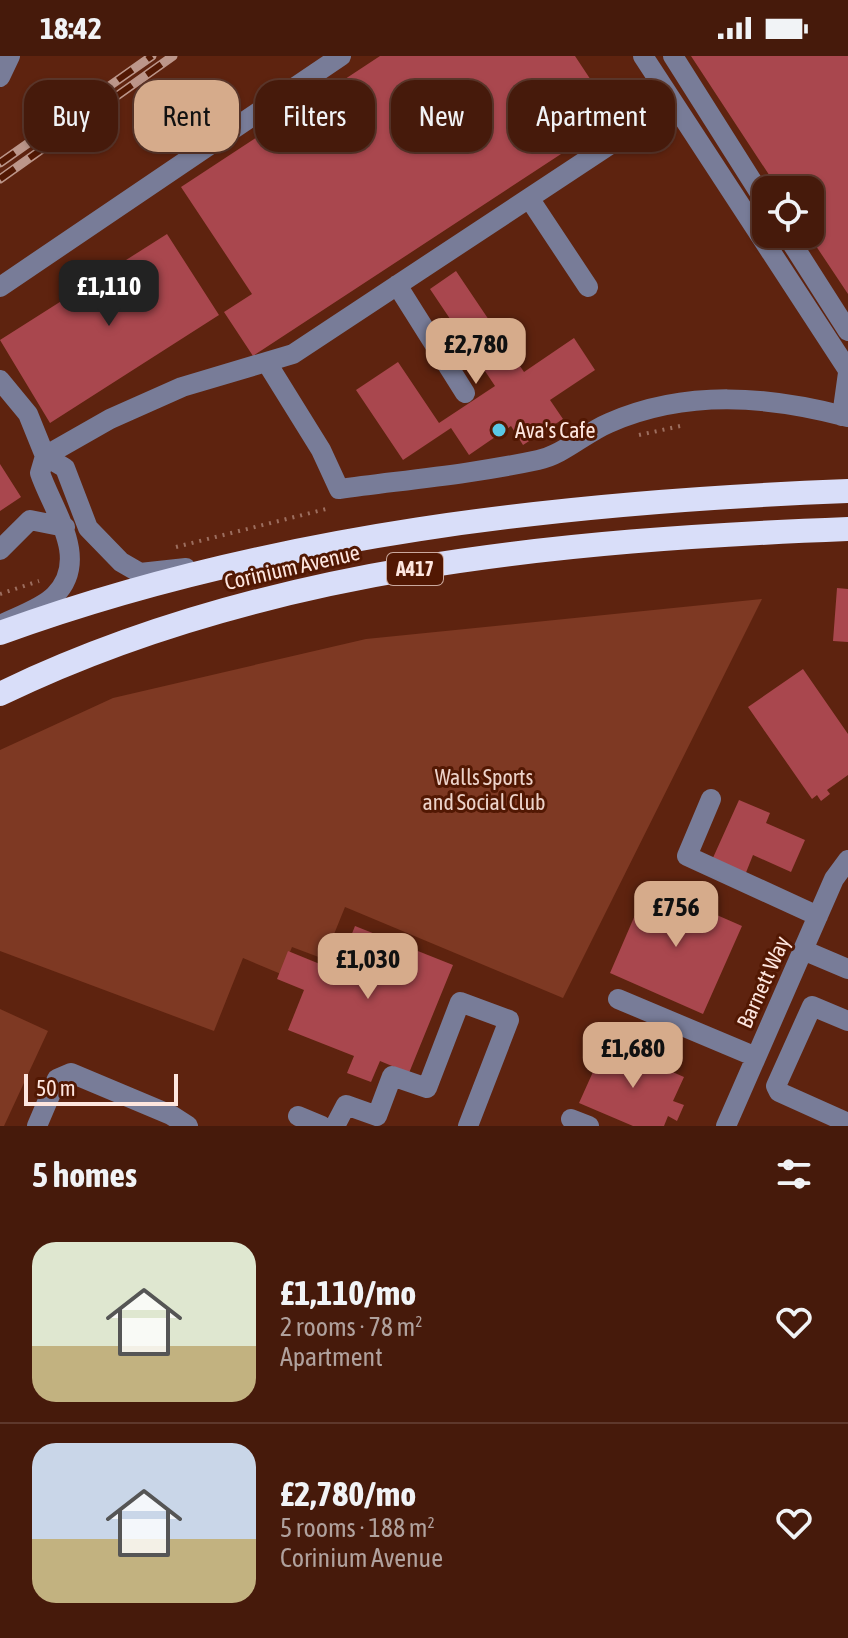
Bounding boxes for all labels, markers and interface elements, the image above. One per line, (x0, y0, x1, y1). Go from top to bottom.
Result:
text: 18:42 (40, 11, 102, 45)
chip: Buy (24, 80, 118, 152)
chip: Rent (134, 80, 239, 152)
chip: Filters (255, 80, 375, 152)
chip: New (391, 80, 492, 152)
chip: Apartment (508, 80, 675, 152)
map controls (752, 176, 824, 248)
button: locate (752, 176, 824, 248)
pin: £1,110 (44, 260, 174, 328)
text: £1,110 (77, 271, 141, 301)
pin: £2,780 (411, 318, 541, 386)
text: £2,780 (444, 329, 508, 359)
place label: Ava's Cafe (515, 417, 595, 443)
marker: Ava's Cafe (490, 421, 508, 439)
street label: Corinium Avenue (222, 539, 362, 595)
road number: A417 (387, 553, 443, 585)
park label: Walls Sports and Social Club (423, 764, 545, 815)
pin: £756 (629, 881, 723, 949)
text: £756 (652, 892, 700, 922)
street label: Barnett Way (731, 932, 795, 1032)
pin: £1,030 (303, 933, 433, 1001)
text: £1,030 (336, 944, 400, 974)
pin: £1,680 (568, 1022, 698, 1090)
text: £1,680 (601, 1033, 665, 1063)
scale bar (24, 1070, 178, 1106)
text: 50 m (36, 1075, 76, 1101)
icon: filters (772, 1152, 816, 1196)
text: 5 homes (32, 1155, 137, 1194)
text: £1,110/mo (280, 1273, 416, 1312)
icon: home (96, 1274, 192, 1370)
icon: heart (772, 1300, 816, 1344)
text: 2 rooms · 78 m² (280, 1312, 422, 1342)
text: Apartment (280, 1342, 383, 1372)
text: £2,780/mo (280, 1474, 416, 1513)
icon: home (96, 1475, 192, 1571)
icon: heart (772, 1501, 816, 1545)
text: 5 rooms · 188 m² (280, 1513, 435, 1543)
text: Corinium Avenue (280, 1543, 443, 1573)

